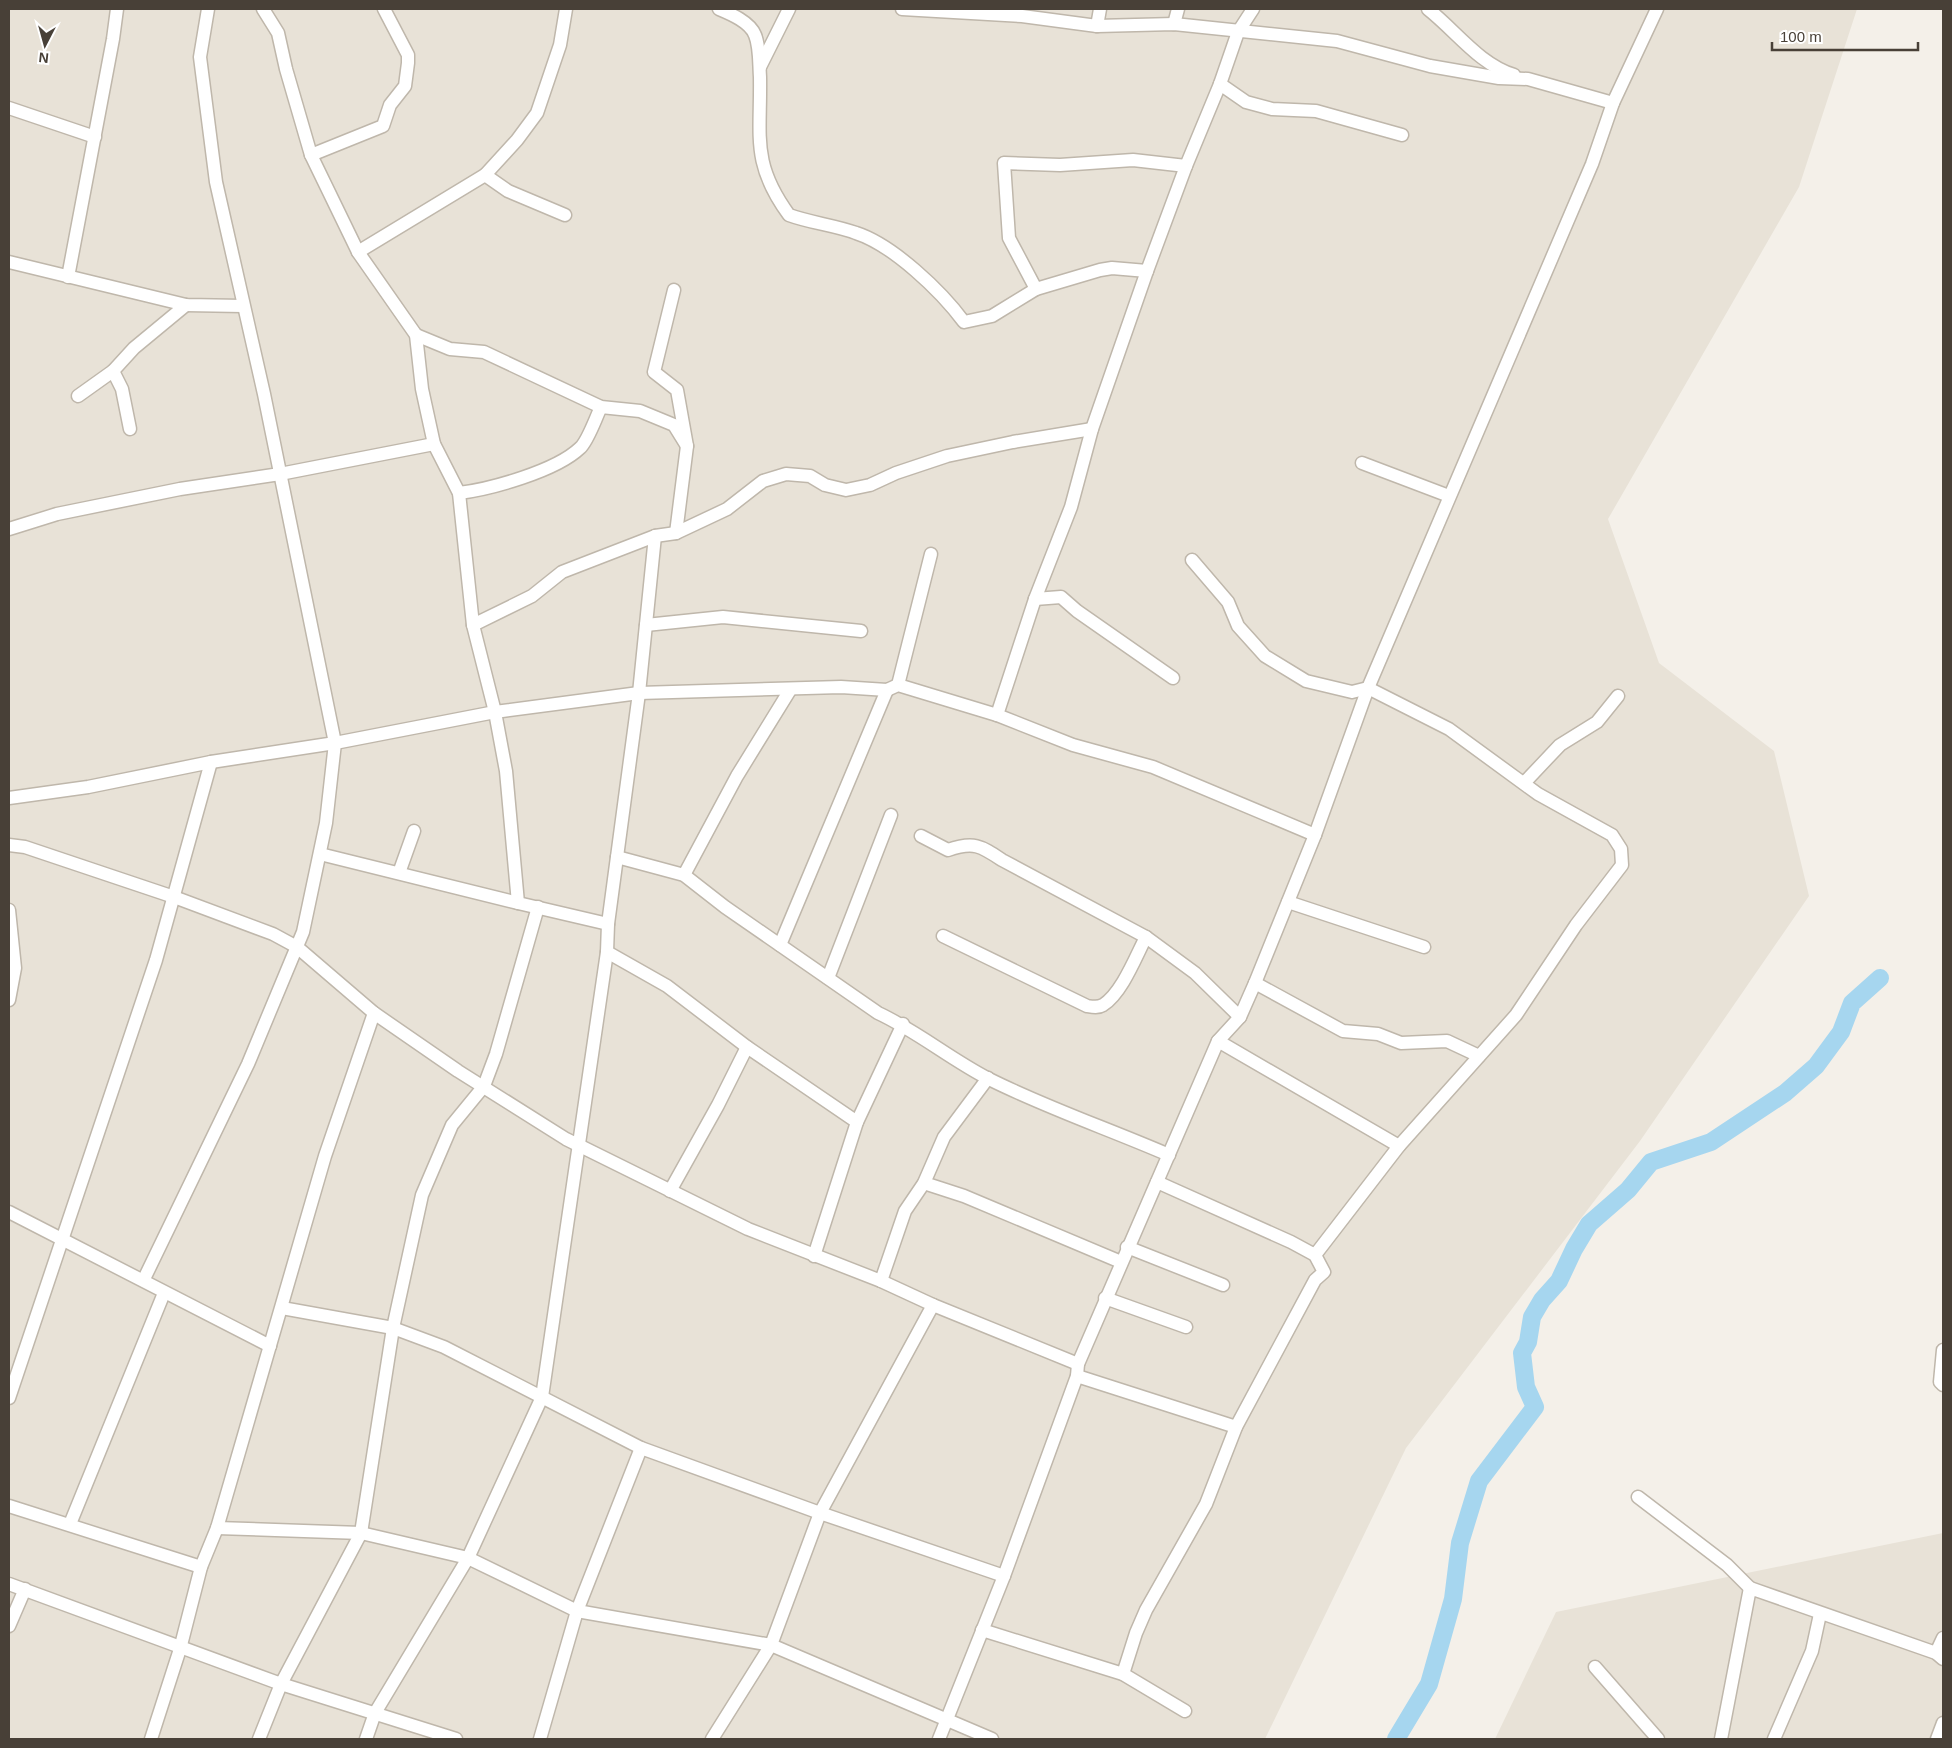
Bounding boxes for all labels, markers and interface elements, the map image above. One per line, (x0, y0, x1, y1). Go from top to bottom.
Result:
north arrow (20, 20, 70, 70)
scale bar (1772, 20, 1918, 52)
text: 100 m (1780, 28, 1822, 45)
text: N (38, 49, 50, 66)

